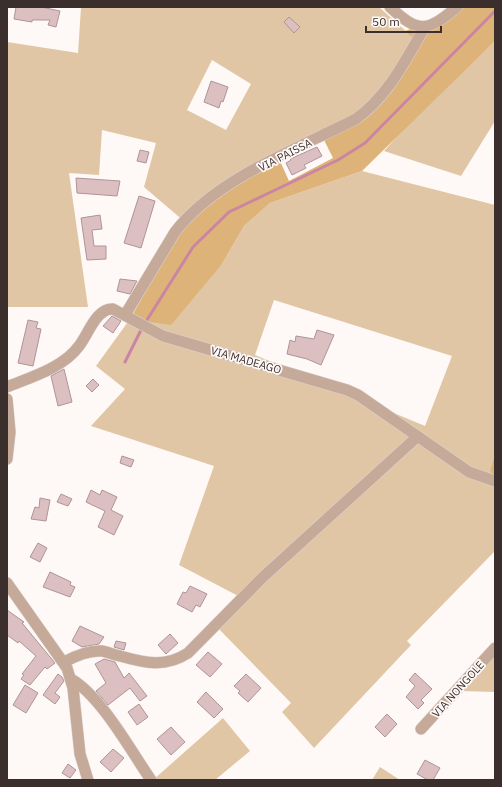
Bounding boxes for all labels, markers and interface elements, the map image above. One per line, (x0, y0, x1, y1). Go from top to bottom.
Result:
scale bar (366, 8, 441, 34)
text: 50 m (372, 14, 400, 29)
street label: VIA PAISSA (256, 136, 314, 174)
street label: VIA MADEAGO (209, 343, 283, 377)
street label: VIA NONGOLE (429, 658, 487, 720)

